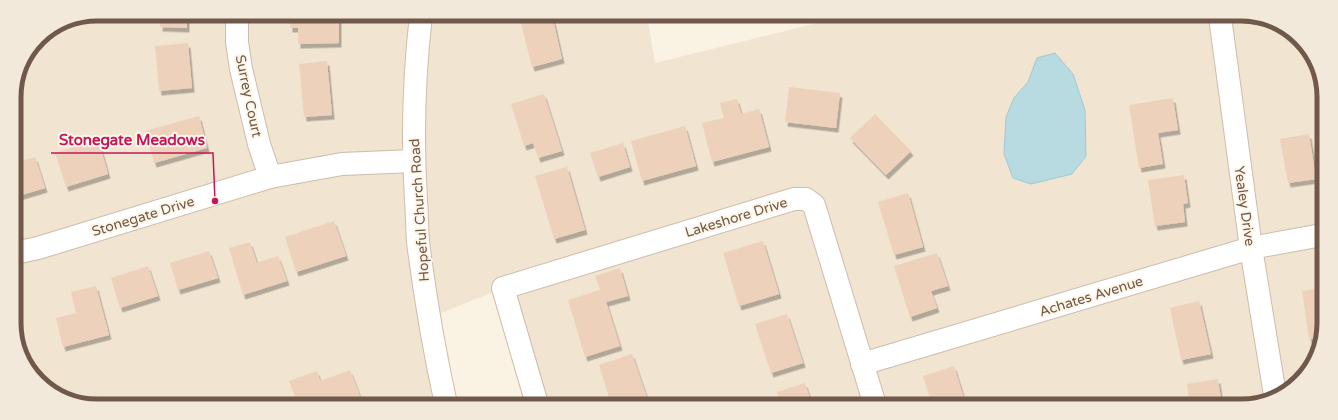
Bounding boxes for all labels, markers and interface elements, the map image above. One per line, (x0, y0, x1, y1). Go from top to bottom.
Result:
street label: Surrey Court (231, 53, 266, 139)
callout: Stonegate Meadows (51, 126, 213, 153)
text: Stonegate Meadows (59, 131, 205, 150)
street label: Hopeful Church Road (406, 138, 433, 282)
street label: Yealey Drive (1230, 165, 1259, 247)
street label: Stonegate Drive (90, 193, 197, 240)
street label: Lakeshore Drive (683, 194, 790, 241)
street label: Achates Avenue (1037, 273, 1145, 320)

